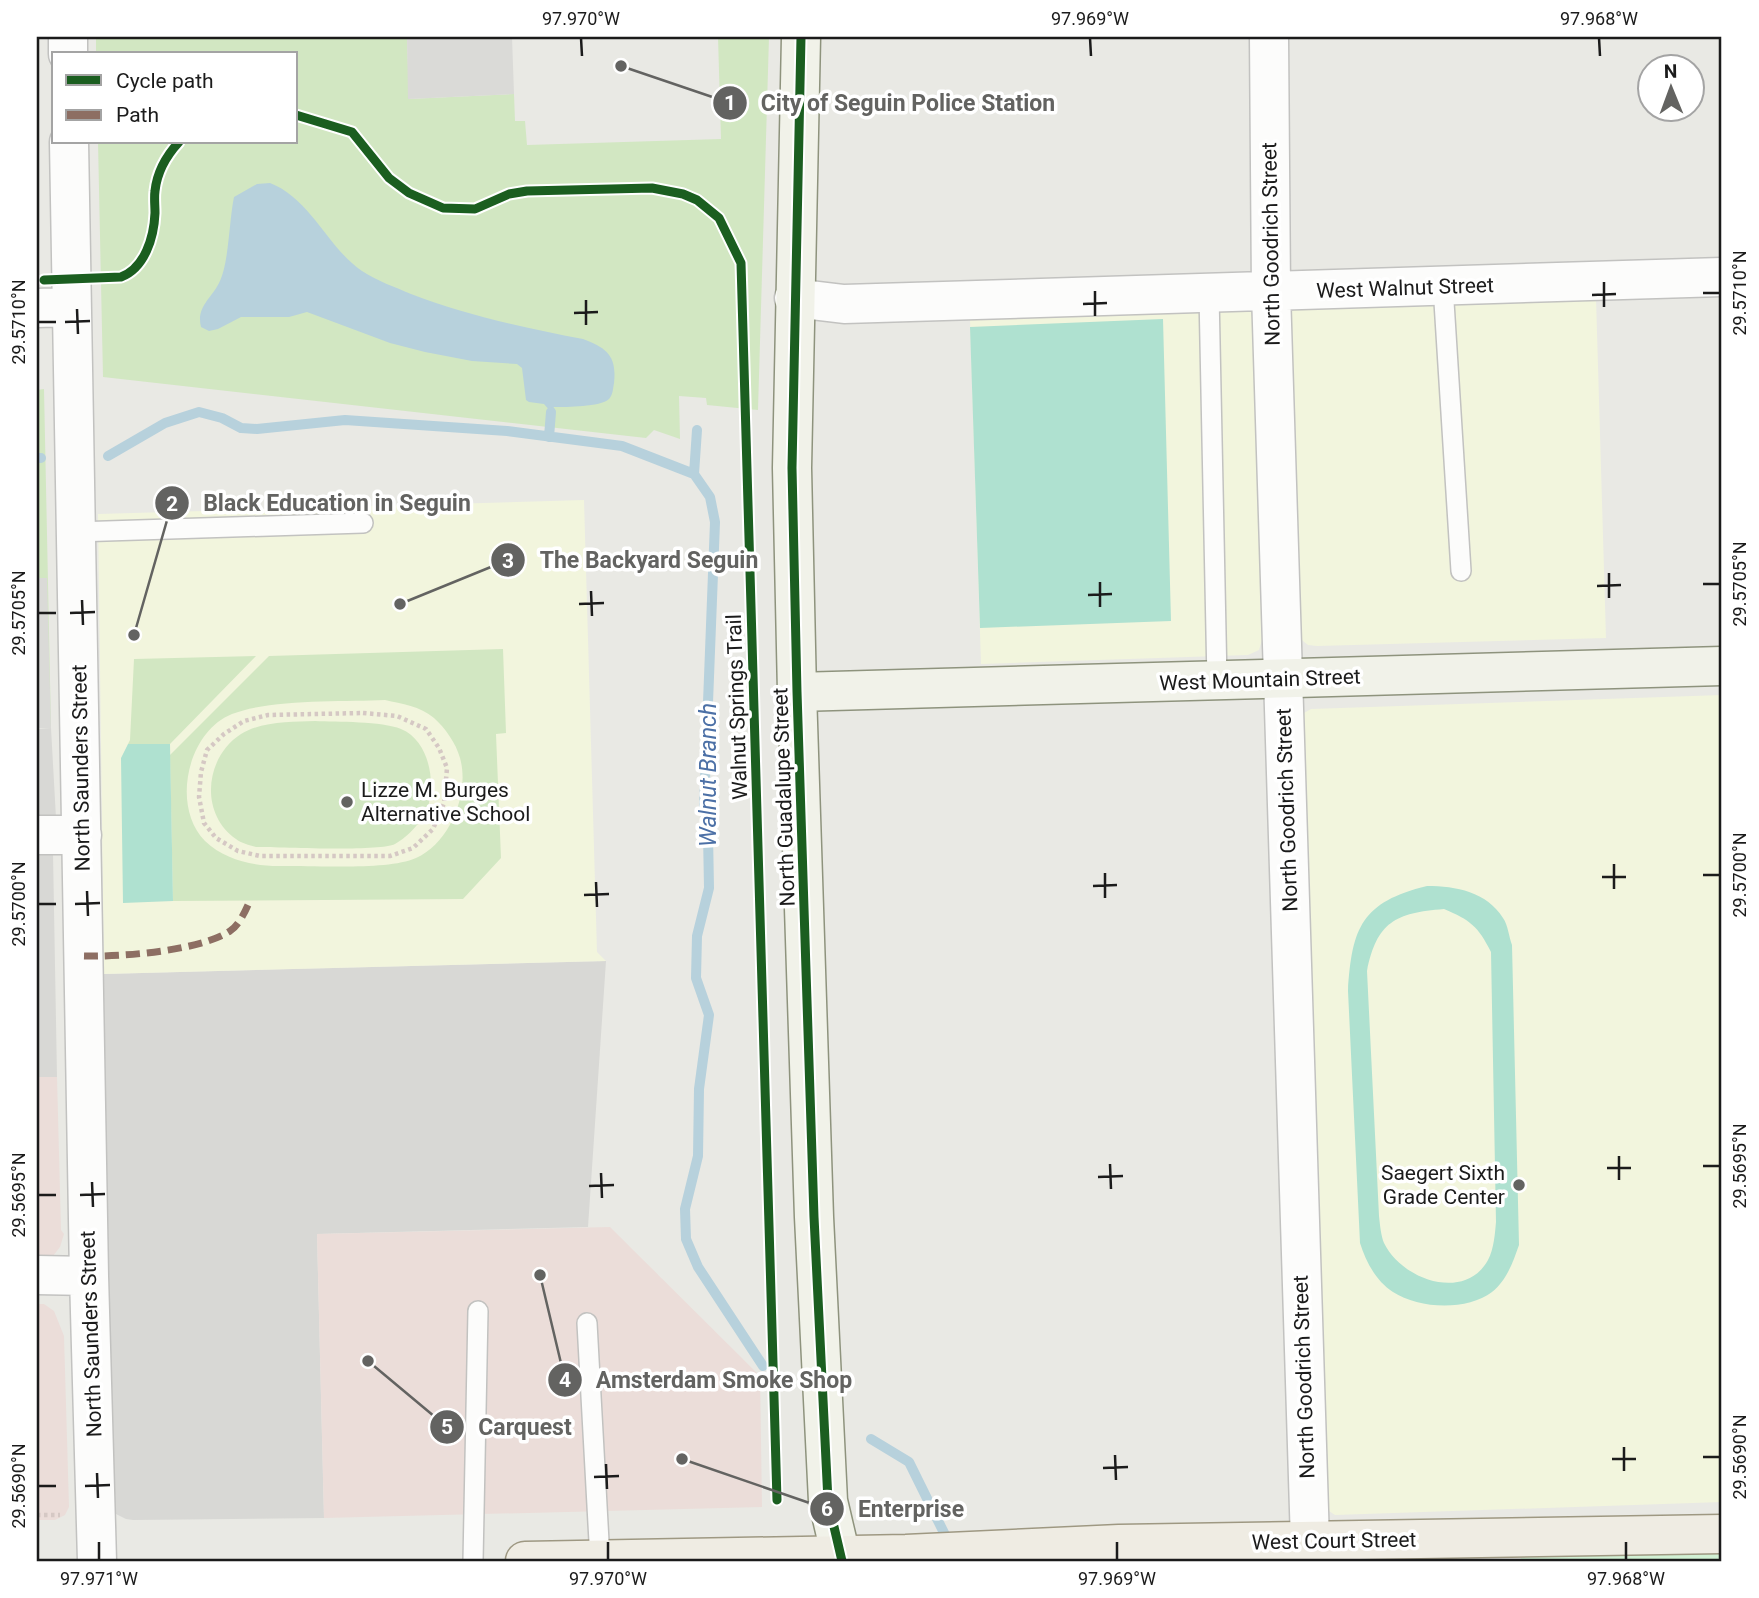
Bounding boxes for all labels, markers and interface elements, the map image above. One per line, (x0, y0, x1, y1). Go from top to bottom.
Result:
text: 97.970°W (542, 8, 620, 29)
text: 97.969°W (1051, 8, 1129, 29)
text: 97.968°W (1560, 8, 1638, 29)
legend (52, 52, 298, 144)
north arrow (1636, 52, 1706, 122)
text: N (1664, 60, 1678, 83)
text: Cycle path (116, 69, 214, 93)
callout: City of Seguin Police Station (712, 81, 1069, 125)
text: City of Seguin Police Station (761, 90, 1055, 117)
text: 1 (724, 91, 736, 115)
text: Path (116, 103, 159, 127)
street label: North Goodrich Street (1257, 142, 1285, 346)
text: 29.5710°N (1729, 250, 1750, 336)
street label: West Walnut Street (1316, 273, 1494, 303)
text: 29.5710°N (8, 279, 29, 365)
callout: Black Education in Seguin (154, 481, 485, 525)
text: Black Education in Seguin (203, 490, 471, 517)
text: 2 (166, 492, 178, 516)
callout: The Backyard Seguin (491, 538, 773, 582)
text: 29.5705°N (1729, 541, 1750, 627)
text: The Backyard Seguin (540, 547, 758, 574)
text: 3 (502, 549, 514, 573)
text: 29.5705°N (8, 570, 29, 656)
street label: Walnut Springs Trail (722, 614, 752, 800)
street label: North Saunders Street (67, 664, 95, 872)
street label: West Mountain Street (1159, 664, 1361, 696)
street label: North Guadalupe Street (768, 687, 800, 907)
water label: Walnut Branch (695, 703, 722, 847)
street label: North Goodrich Street (1271, 708, 1303, 912)
place label: Lizze M. Burges Alternative School (361, 778, 530, 826)
marker: Lizze M. Burges Alternative School (339, 794, 355, 810)
text: 29.5700°N (1729, 832, 1750, 918)
text: 29.5700°N (8, 861, 29, 947)
text: 29.5695°N (1729, 1123, 1750, 1209)
text: 29.5695°N (8, 1152, 29, 1238)
place label: Saegert Sixth Grade Center (1381, 1161, 1505, 1209)
marker: Saegert Sixth Grade Center (1511, 1177, 1527, 1193)
street label: North Saunders Street (75, 1230, 107, 1438)
street label: North Goodrich Street (1288, 1275, 1320, 1479)
callout: Amsterdam Smoke Shop (547, 1358, 866, 1402)
text: Amsterdam Smoke Shop (596, 1367, 852, 1394)
text: 4 (559, 1368, 571, 1392)
callout: Carquest (430, 1405, 586, 1449)
text: Carquest (478, 1414, 572, 1441)
text: 29.5690°N (1729, 1414, 1750, 1500)
text: 5 (441, 1415, 453, 1439)
text: 29.5690°N (8, 1443, 29, 1529)
callout: Enterprise (809, 1487, 978, 1531)
text: Enterprise (858, 1496, 964, 1523)
text: 6 (821, 1497, 833, 1521)
street label: West Court Street (1251, 1528, 1417, 1554)
text: 97.971°W (60, 1568, 138, 1589)
text: 97.970°W (569, 1568, 647, 1589)
text: 97.969°W (1078, 1568, 1156, 1589)
text: 97.968°W (1587, 1568, 1665, 1589)

